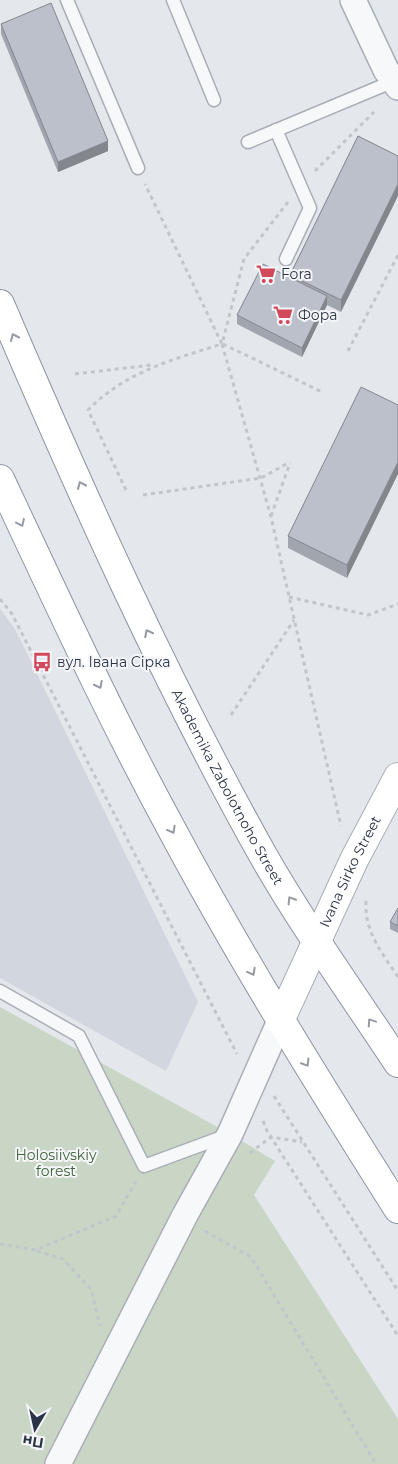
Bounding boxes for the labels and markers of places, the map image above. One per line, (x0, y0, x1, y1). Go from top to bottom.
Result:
supermarket icon: Fora (255, 263, 277, 285)
place label: Fora (281, 265, 312, 283)
supermarket icon: Фора (272, 304, 294, 326)
place label: Фора (298, 306, 337, 324)
bus stop icon: вул. Івана Сірка (31, 651, 53, 673)
place label: вул. Івана Сірка (57, 653, 170, 671)

